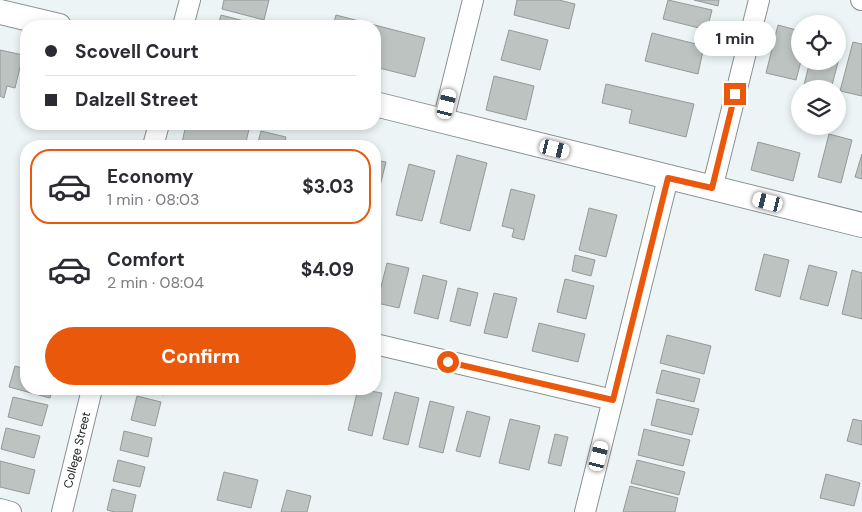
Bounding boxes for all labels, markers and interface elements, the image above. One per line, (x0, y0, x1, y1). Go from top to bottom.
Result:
map controls (791, 15, 846, 135)
button: locate (791, 15, 846, 70)
callout: 1 min (694, 22, 776, 56)
text: 1 min (716, 28, 754, 49)
text: Scovell Court (75, 39, 199, 64)
button: layers (791, 80, 846, 135)
route end (724, 83, 746, 105)
text: Dalzell Street (75, 87, 198, 112)
car (436, 88, 457, 120)
car (538, 138, 571, 160)
icon: car (47, 164, 92, 209)
text: Economy (107, 164, 194, 189)
text: $3.03 (302, 174, 354, 199)
text: 1 min · 08:03 (107, 189, 200, 210)
car (751, 191, 784, 213)
icon: car (47, 247, 92, 292)
text: Comfort (107, 247, 185, 272)
text: $4.09 (301, 257, 354, 282)
text: 2 min · 08:04 (107, 272, 204, 293)
button: Confirm (45, 327, 356, 385)
route start (437, 351, 459, 373)
street label: College Street (60, 410, 94, 490)
car (588, 440, 609, 472)

